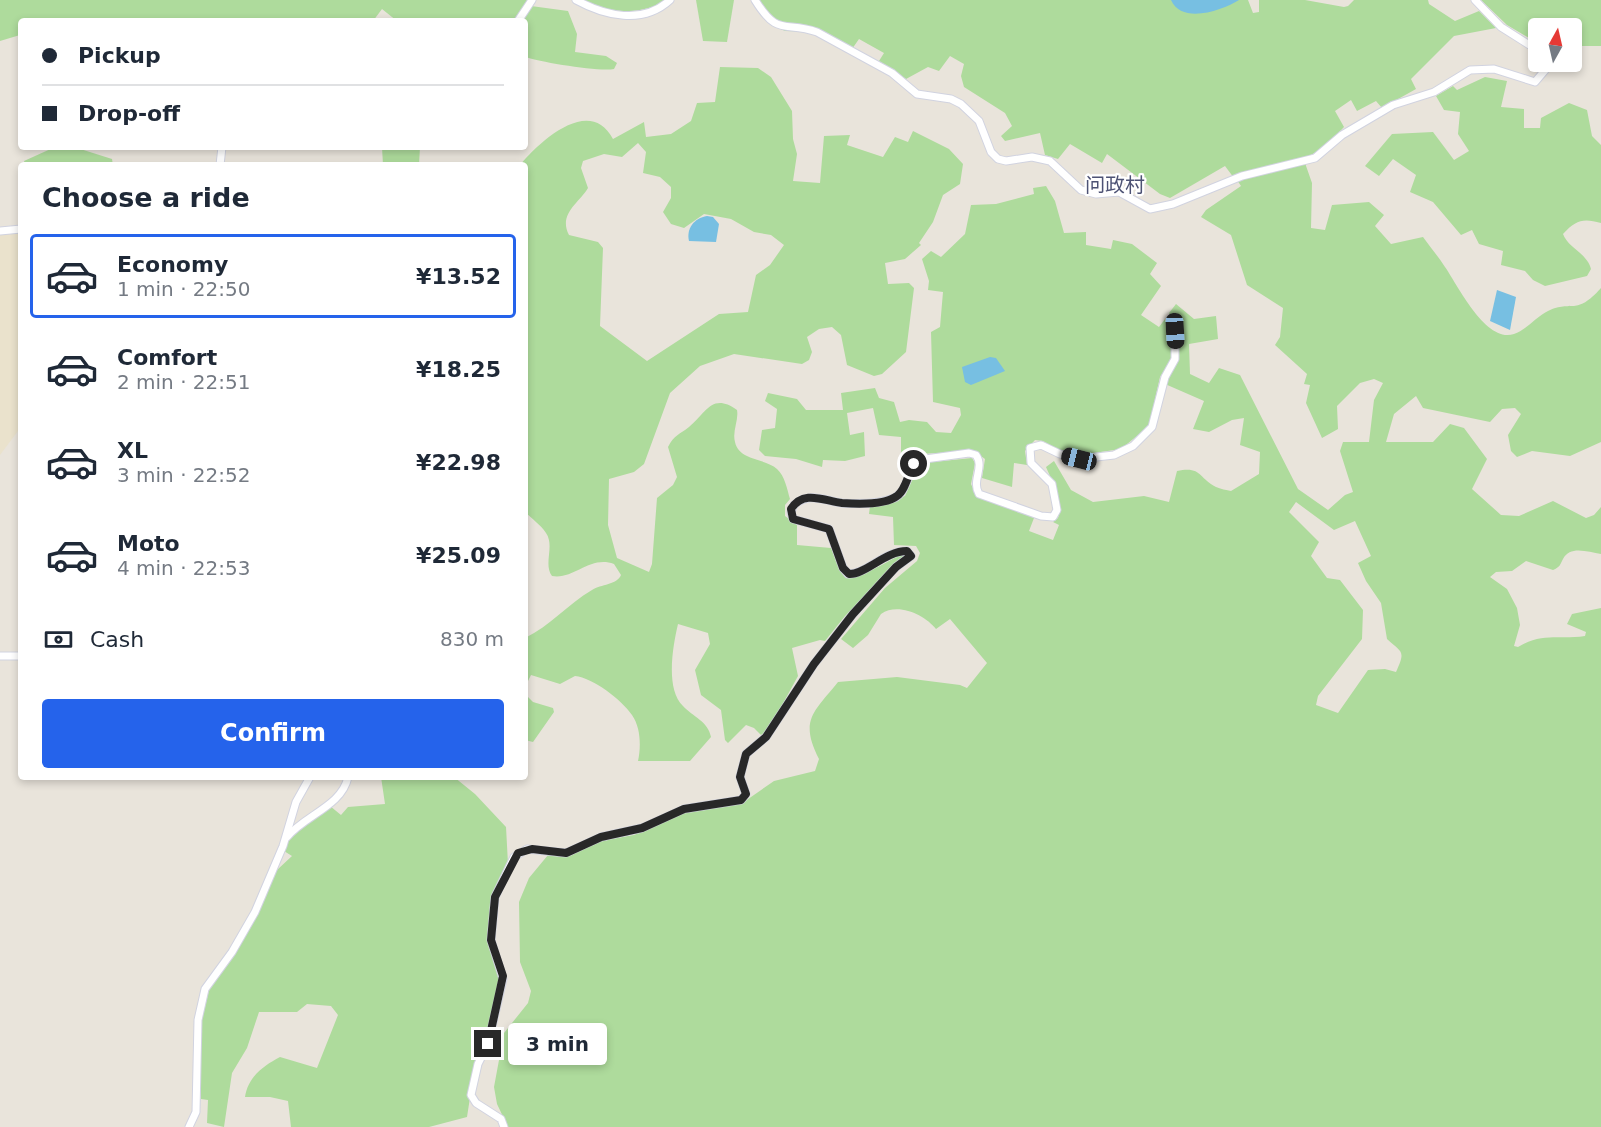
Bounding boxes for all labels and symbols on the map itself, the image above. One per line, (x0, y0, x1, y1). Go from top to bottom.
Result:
north arrow (1528, 18, 1582, 72)
district label: 问政村 (1085, 173, 1145, 197)
car (1165, 313, 1185, 349)
car (1059, 446, 1099, 472)
route start (900, 450, 927, 477)
callout: 3 min (509, 1023, 608, 1065)
route end (474, 1030, 501, 1057)

